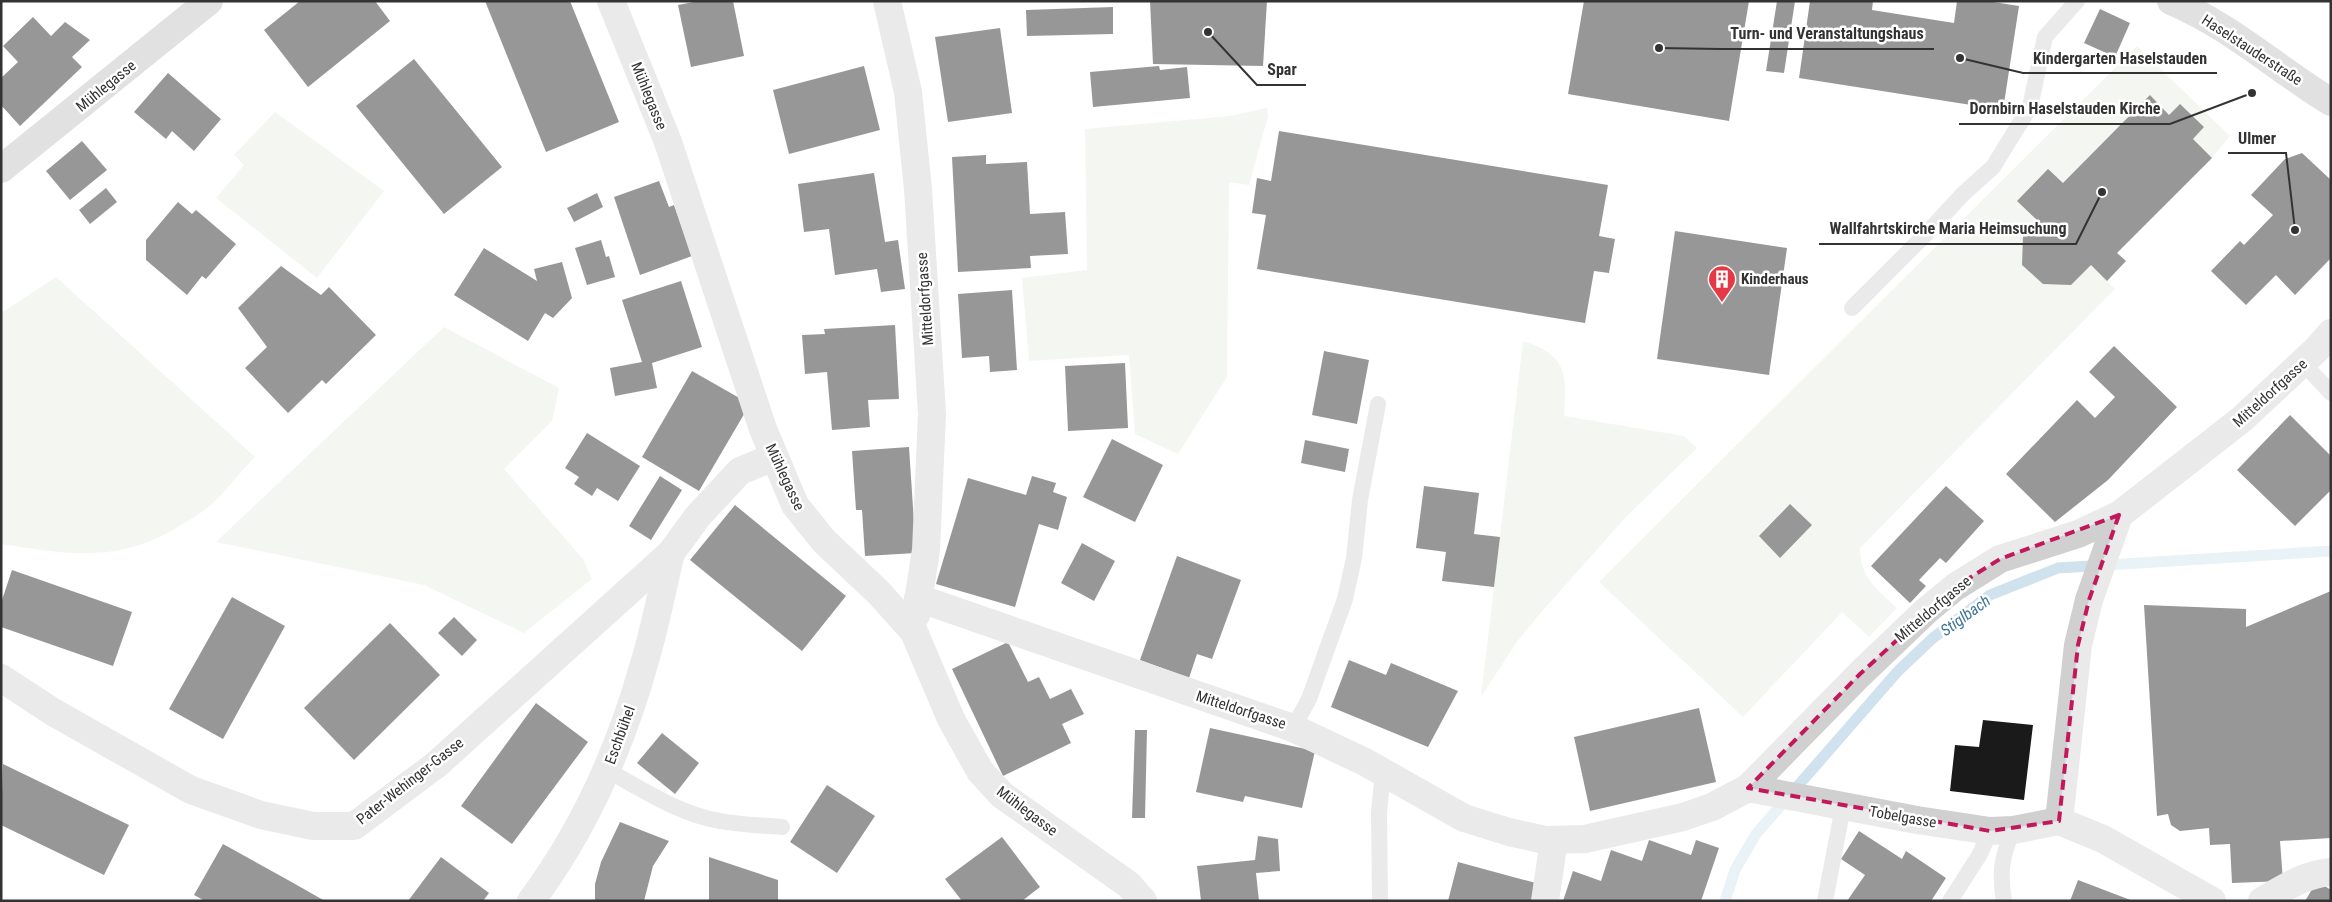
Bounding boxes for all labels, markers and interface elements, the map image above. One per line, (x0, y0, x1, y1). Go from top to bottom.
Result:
street label: Haselstauderstraße (2198, 11, 2306, 89)
callout: Turn- und Veranstaltungshaus (1720, 18, 1934, 49)
text: Turn- und Veranstaltungshaus (1730, 24, 1924, 43)
callout: Kindergarten Haselstauden (2023, 42, 2217, 73)
text: Kindergarten Haselstauden (2033, 49, 2207, 68)
callout: Spar (1257, 54, 1306, 85)
street label: Mühlegasse (73, 56, 139, 116)
street label: Mühlegasse (627, 59, 671, 133)
text: Spar (1267, 60, 1297, 79)
callout: Dornbirn Haselstauden Kirche (1959, 93, 2170, 124)
text: Dornbirn Haselstauden Kirche (1970, 99, 2161, 118)
callout: Ulmer (2228, 122, 2286, 153)
text: Ulmer (2238, 129, 2276, 148)
callout: Wallfahrtskirche Maria Heimsuchung (1819, 213, 2076, 244)
text: Wallfahrtskirche Maria Heimsuchung (1829, 219, 2067, 238)
street label: Mitteldorfgasse (913, 252, 937, 346)
building icon: Kinderhaus (1707, 264, 1737, 303)
place label: Kinderhaus (1741, 270, 1809, 288)
street label: Mitteldorfgasse (2229, 355, 2311, 431)
street label: Mühlegasse (762, 441, 808, 513)
street label: Mitteldorfgasse (1891, 572, 1975, 646)
water label: Stiglbach (1937, 591, 1994, 640)
street label: Mitteldorfgasse (1194, 687, 1288, 733)
street label: Eschbühel (601, 703, 639, 767)
street label: Pater-Wehinger-Gasse (353, 734, 467, 828)
street label: Mühlegasse (993, 782, 1061, 840)
street label: Tobelgasse (1868, 802, 1938, 832)

